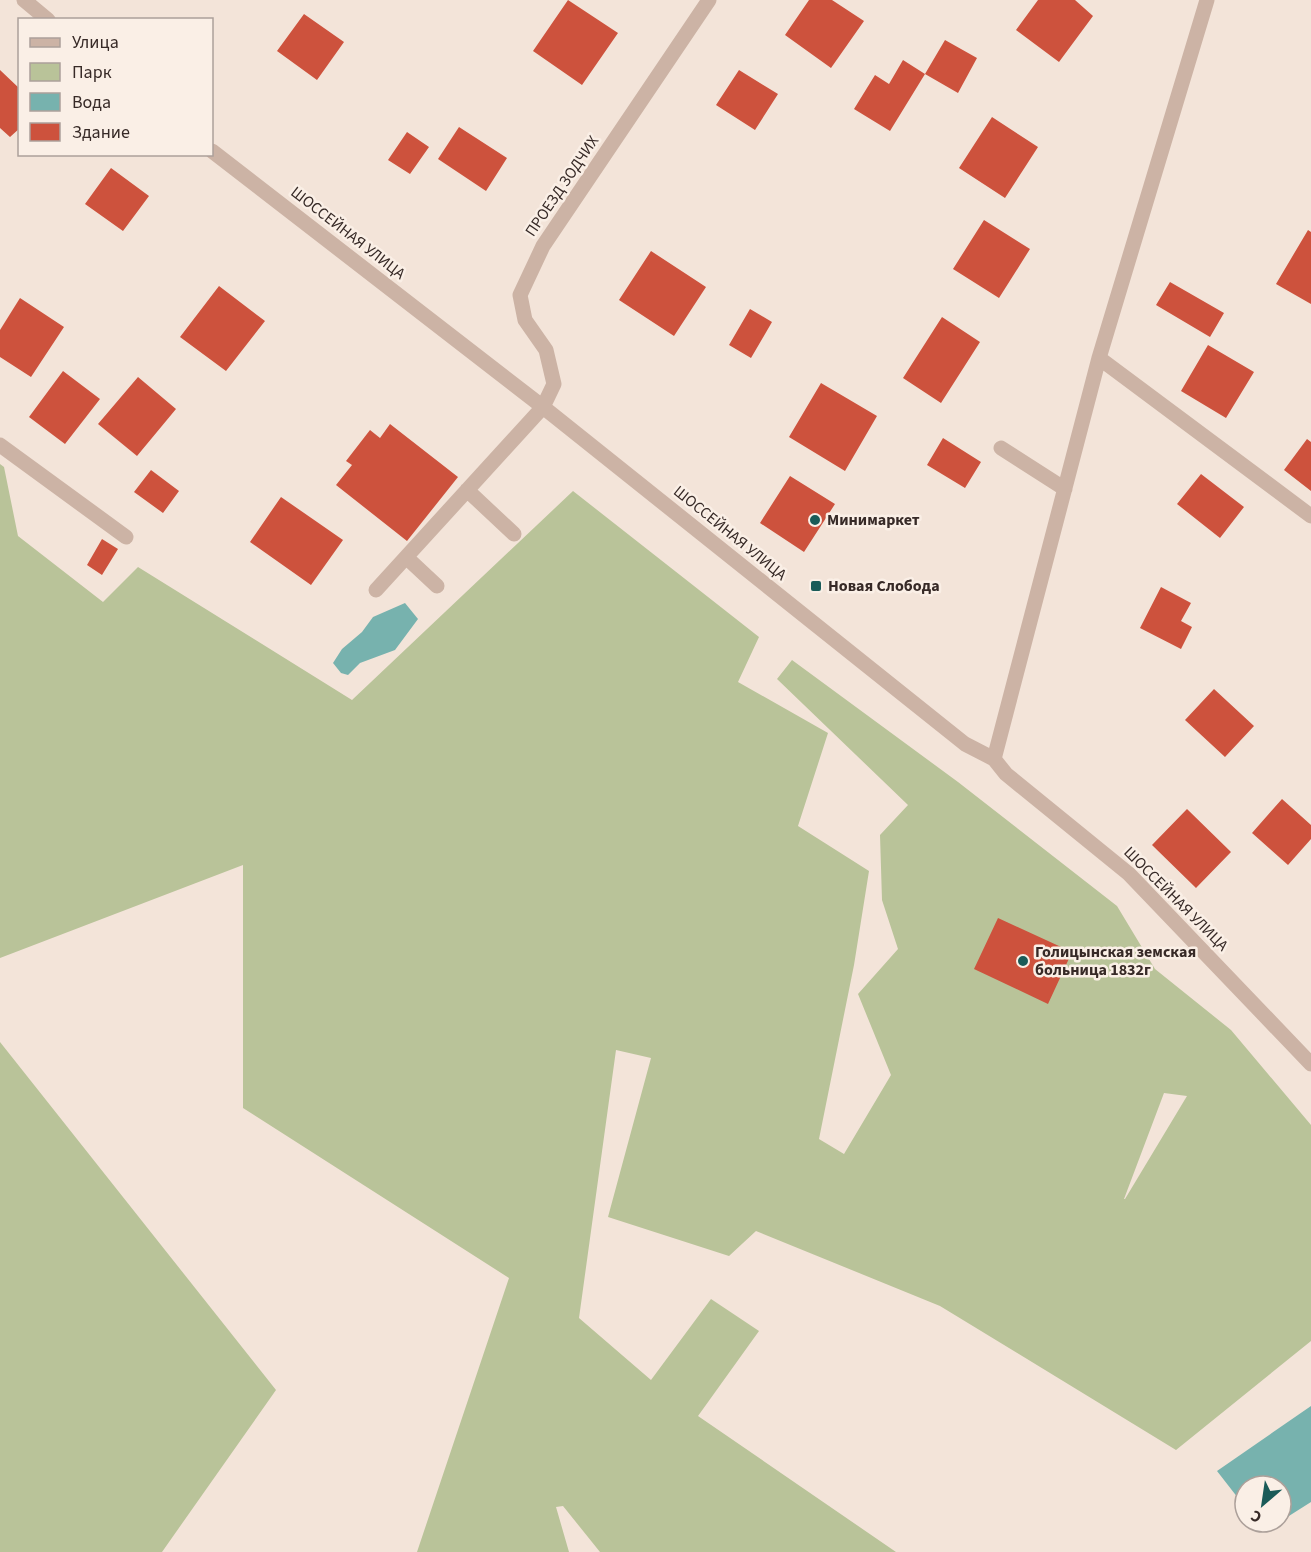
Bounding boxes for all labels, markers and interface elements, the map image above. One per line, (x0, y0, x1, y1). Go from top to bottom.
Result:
legend (18, 18, 213, 156)
text: Улица (72, 30, 119, 55)
text: Парк (72, 60, 112, 85)
text: Вода (72, 90, 111, 115)
text: Здание (72, 120, 130, 145)
street label: ПРОЕЗД ЗОДЧИХ (520, 131, 604, 241)
street label: ШОССЕЙНАЯ УЛИЦА (286, 181, 410, 285)
street label: ШОССЕЙНАЯ УЛИЦА (669, 480, 791, 586)
place label: Минимаркет (827, 509, 920, 531)
marker: Минимаркет (808, 513, 822, 527)
place label: Новая Слобода (828, 575, 940, 597)
marker: Новая Слобода (809, 579, 823, 593)
street label: ШОССЕЙНАЯ УЛИЦА (1119, 842, 1233, 956)
place label: Голицынская земская больница 1832г (1035, 941, 1196, 981)
marker: Голицынская земская больница 1832г (1016, 954, 1030, 968)
north arrow (1233, 1474, 1293, 1534)
text: С (1247, 1504, 1266, 1528)

